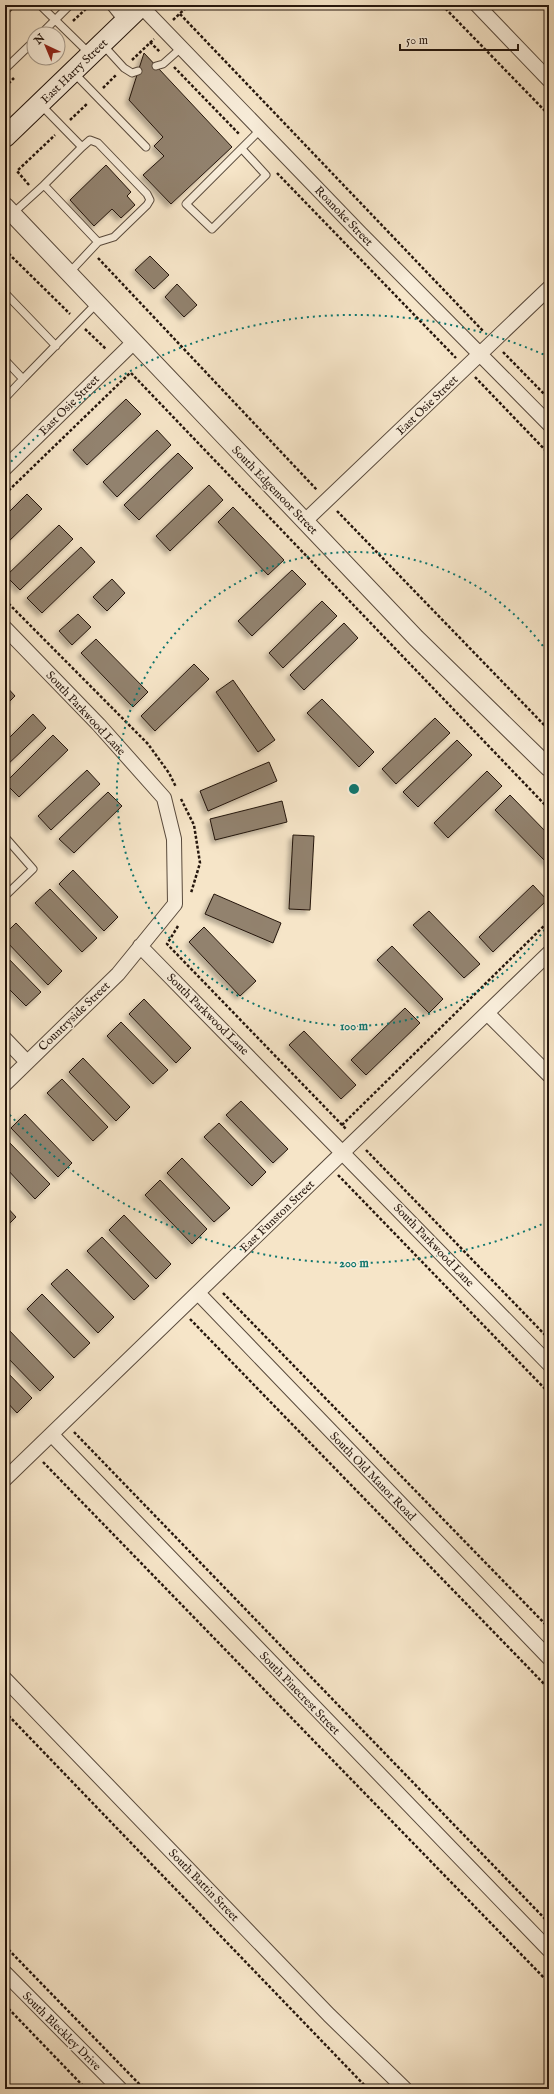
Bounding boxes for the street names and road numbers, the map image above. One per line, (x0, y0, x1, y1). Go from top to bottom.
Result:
street label: East Harry Street (38, 36, 111, 107)
street label: Roanoke Street (311, 183, 376, 250)
street label: East Osie Street (36, 372, 103, 439)
street label: East Osie Street (393, 372, 461, 438)
street label: South Edgemoor Street (228, 443, 321, 538)
street label: South Parkwood Lane (43, 668, 129, 759)
street label: South Parkwood Lane (163, 970, 252, 1059)
street label: Countryside Street (35, 978, 113, 1054)
street label: East Funston Street (237, 1177, 318, 1256)
street label: South Parkwood Lane (390, 1201, 478, 1290)
street label: South Old Manor Road (326, 1429, 419, 1524)
street label: South Pinecrest Street (256, 1649, 343, 1738)
street label: South Battin Street (165, 1846, 242, 1925)
street label: South Bleckley Drive (19, 1989, 105, 2074)

